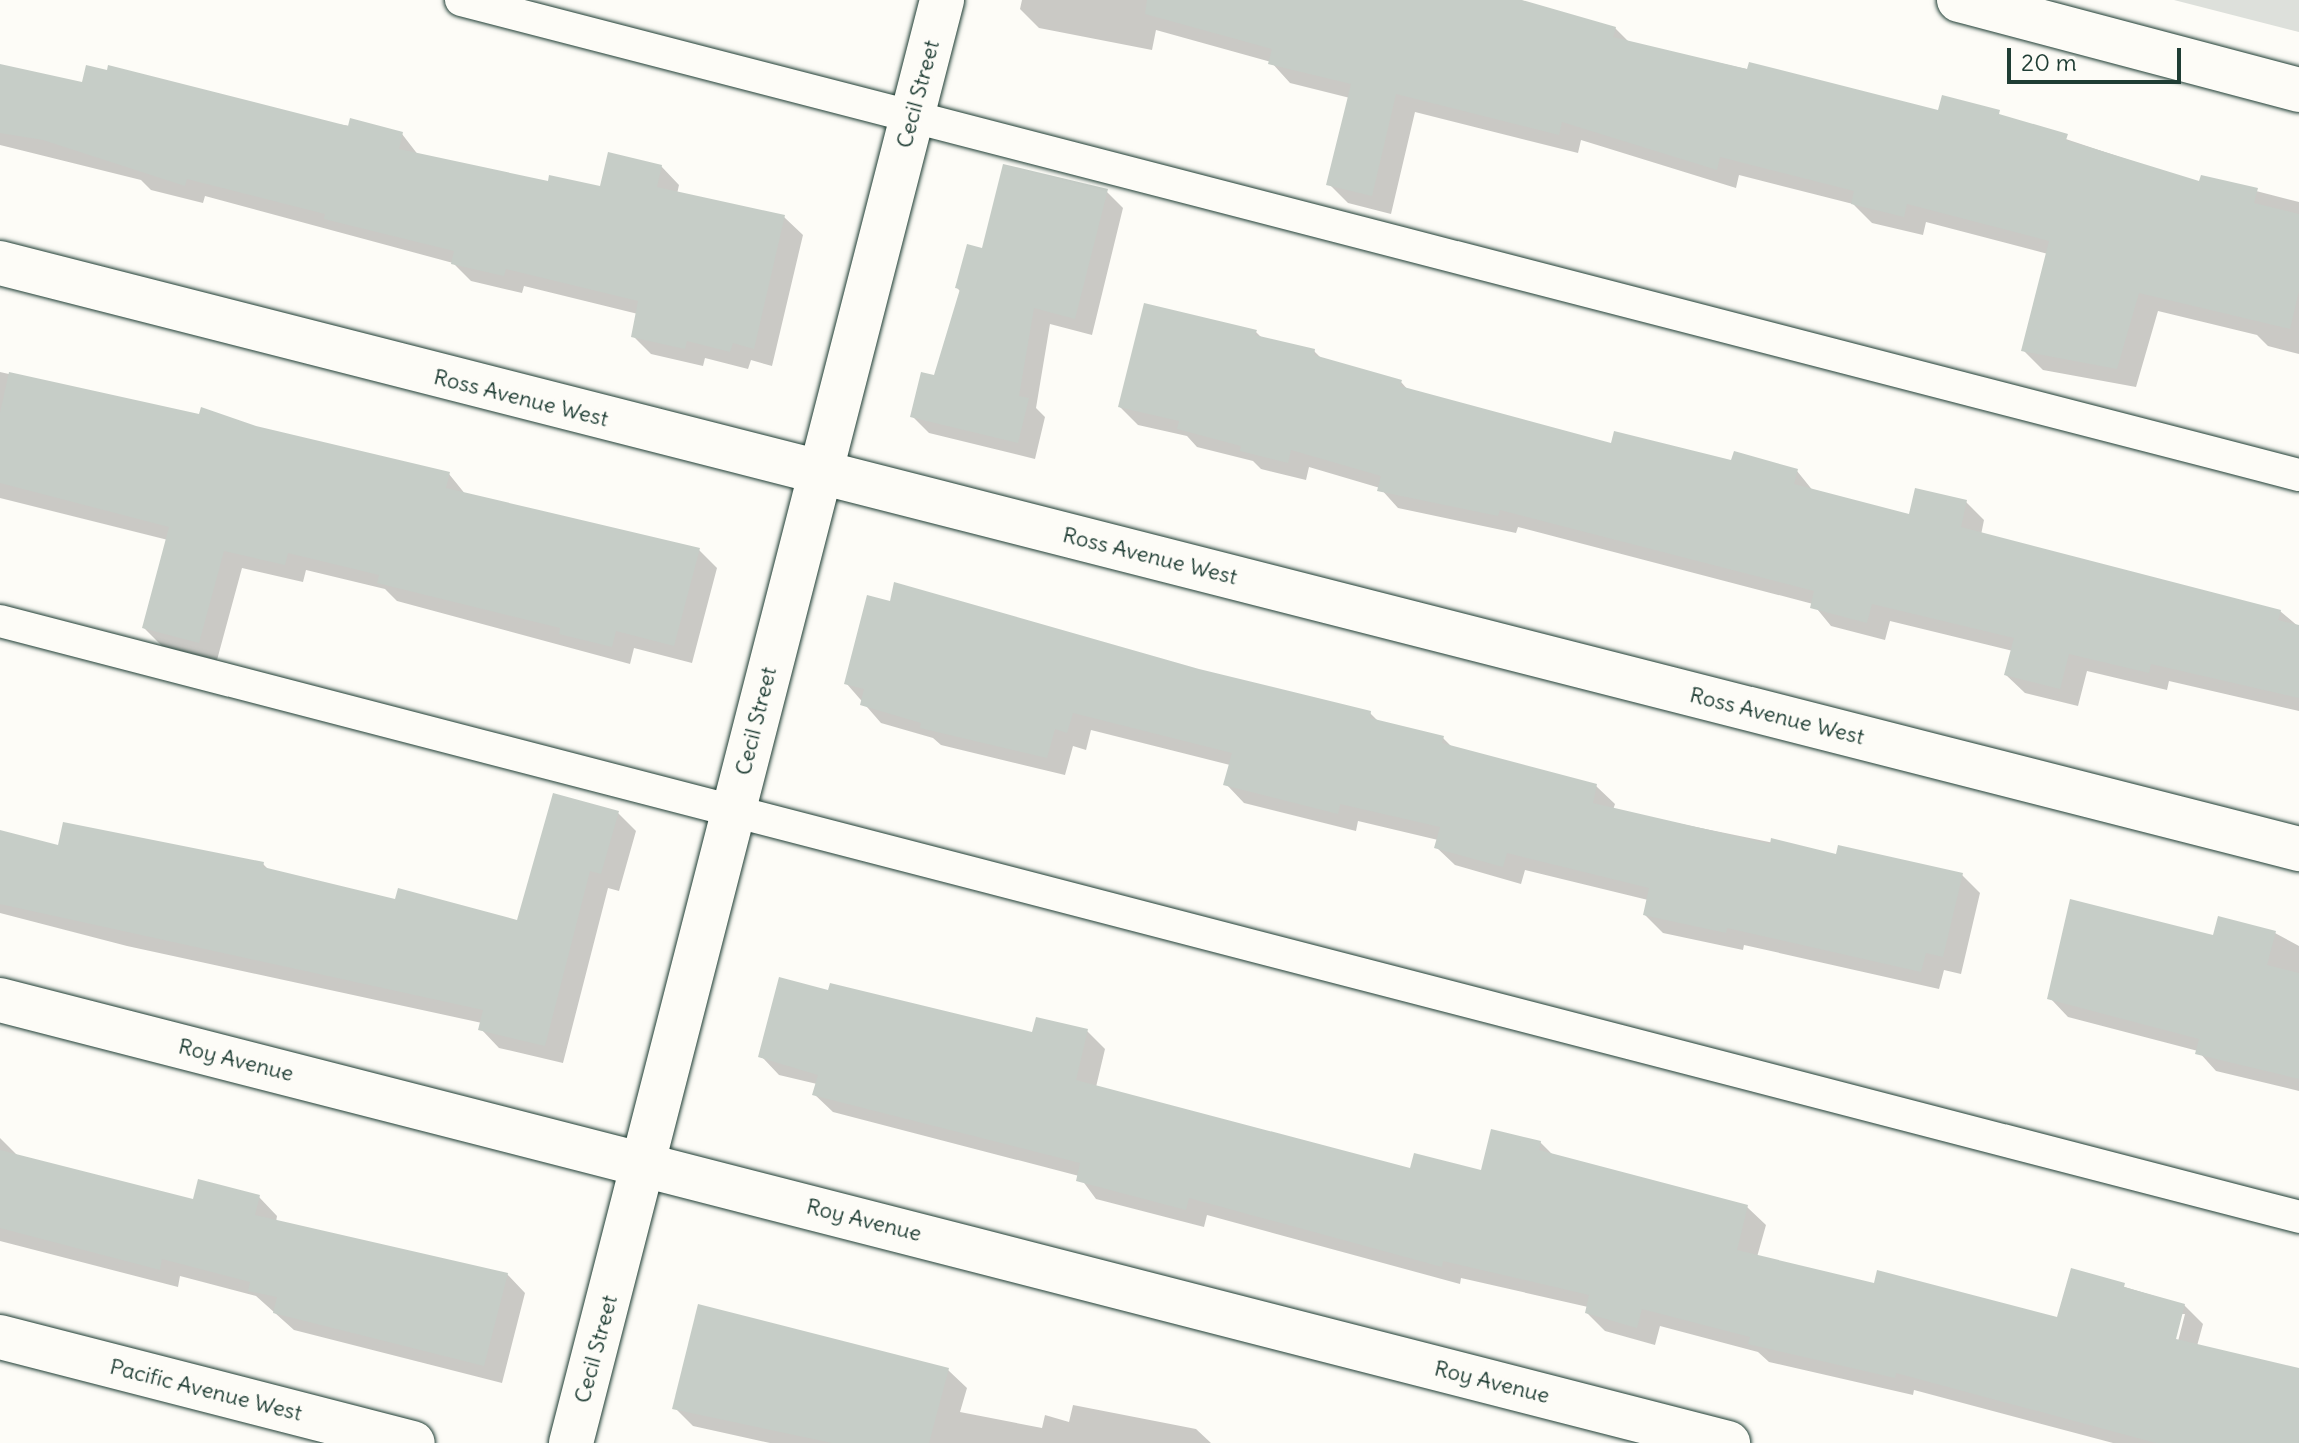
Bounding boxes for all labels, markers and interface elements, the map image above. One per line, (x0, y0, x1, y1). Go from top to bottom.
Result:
scale bar (2011, 32, 2185, 82)
street label: Cecil Street (891, 37, 945, 151)
text: 20 m (2021, 47, 2077, 77)
street label: Ross Avenue West (431, 364, 611, 432)
street label: Ross Avenue West (1060, 522, 1240, 590)
street label: Cecil Street (730, 664, 782, 778)
street label: Ross Avenue West (1687, 682, 1867, 750)
street label: Roy Avenue (176, 1033, 296, 1087)
street label: Roy Avenue (804, 1193, 924, 1247)
street label: Cecil Street (569, 1292, 623, 1406)
street label: Pacific Avenue West (107, 1353, 305, 1427)
street label: Roy Avenue (1432, 1355, 1552, 1409)

